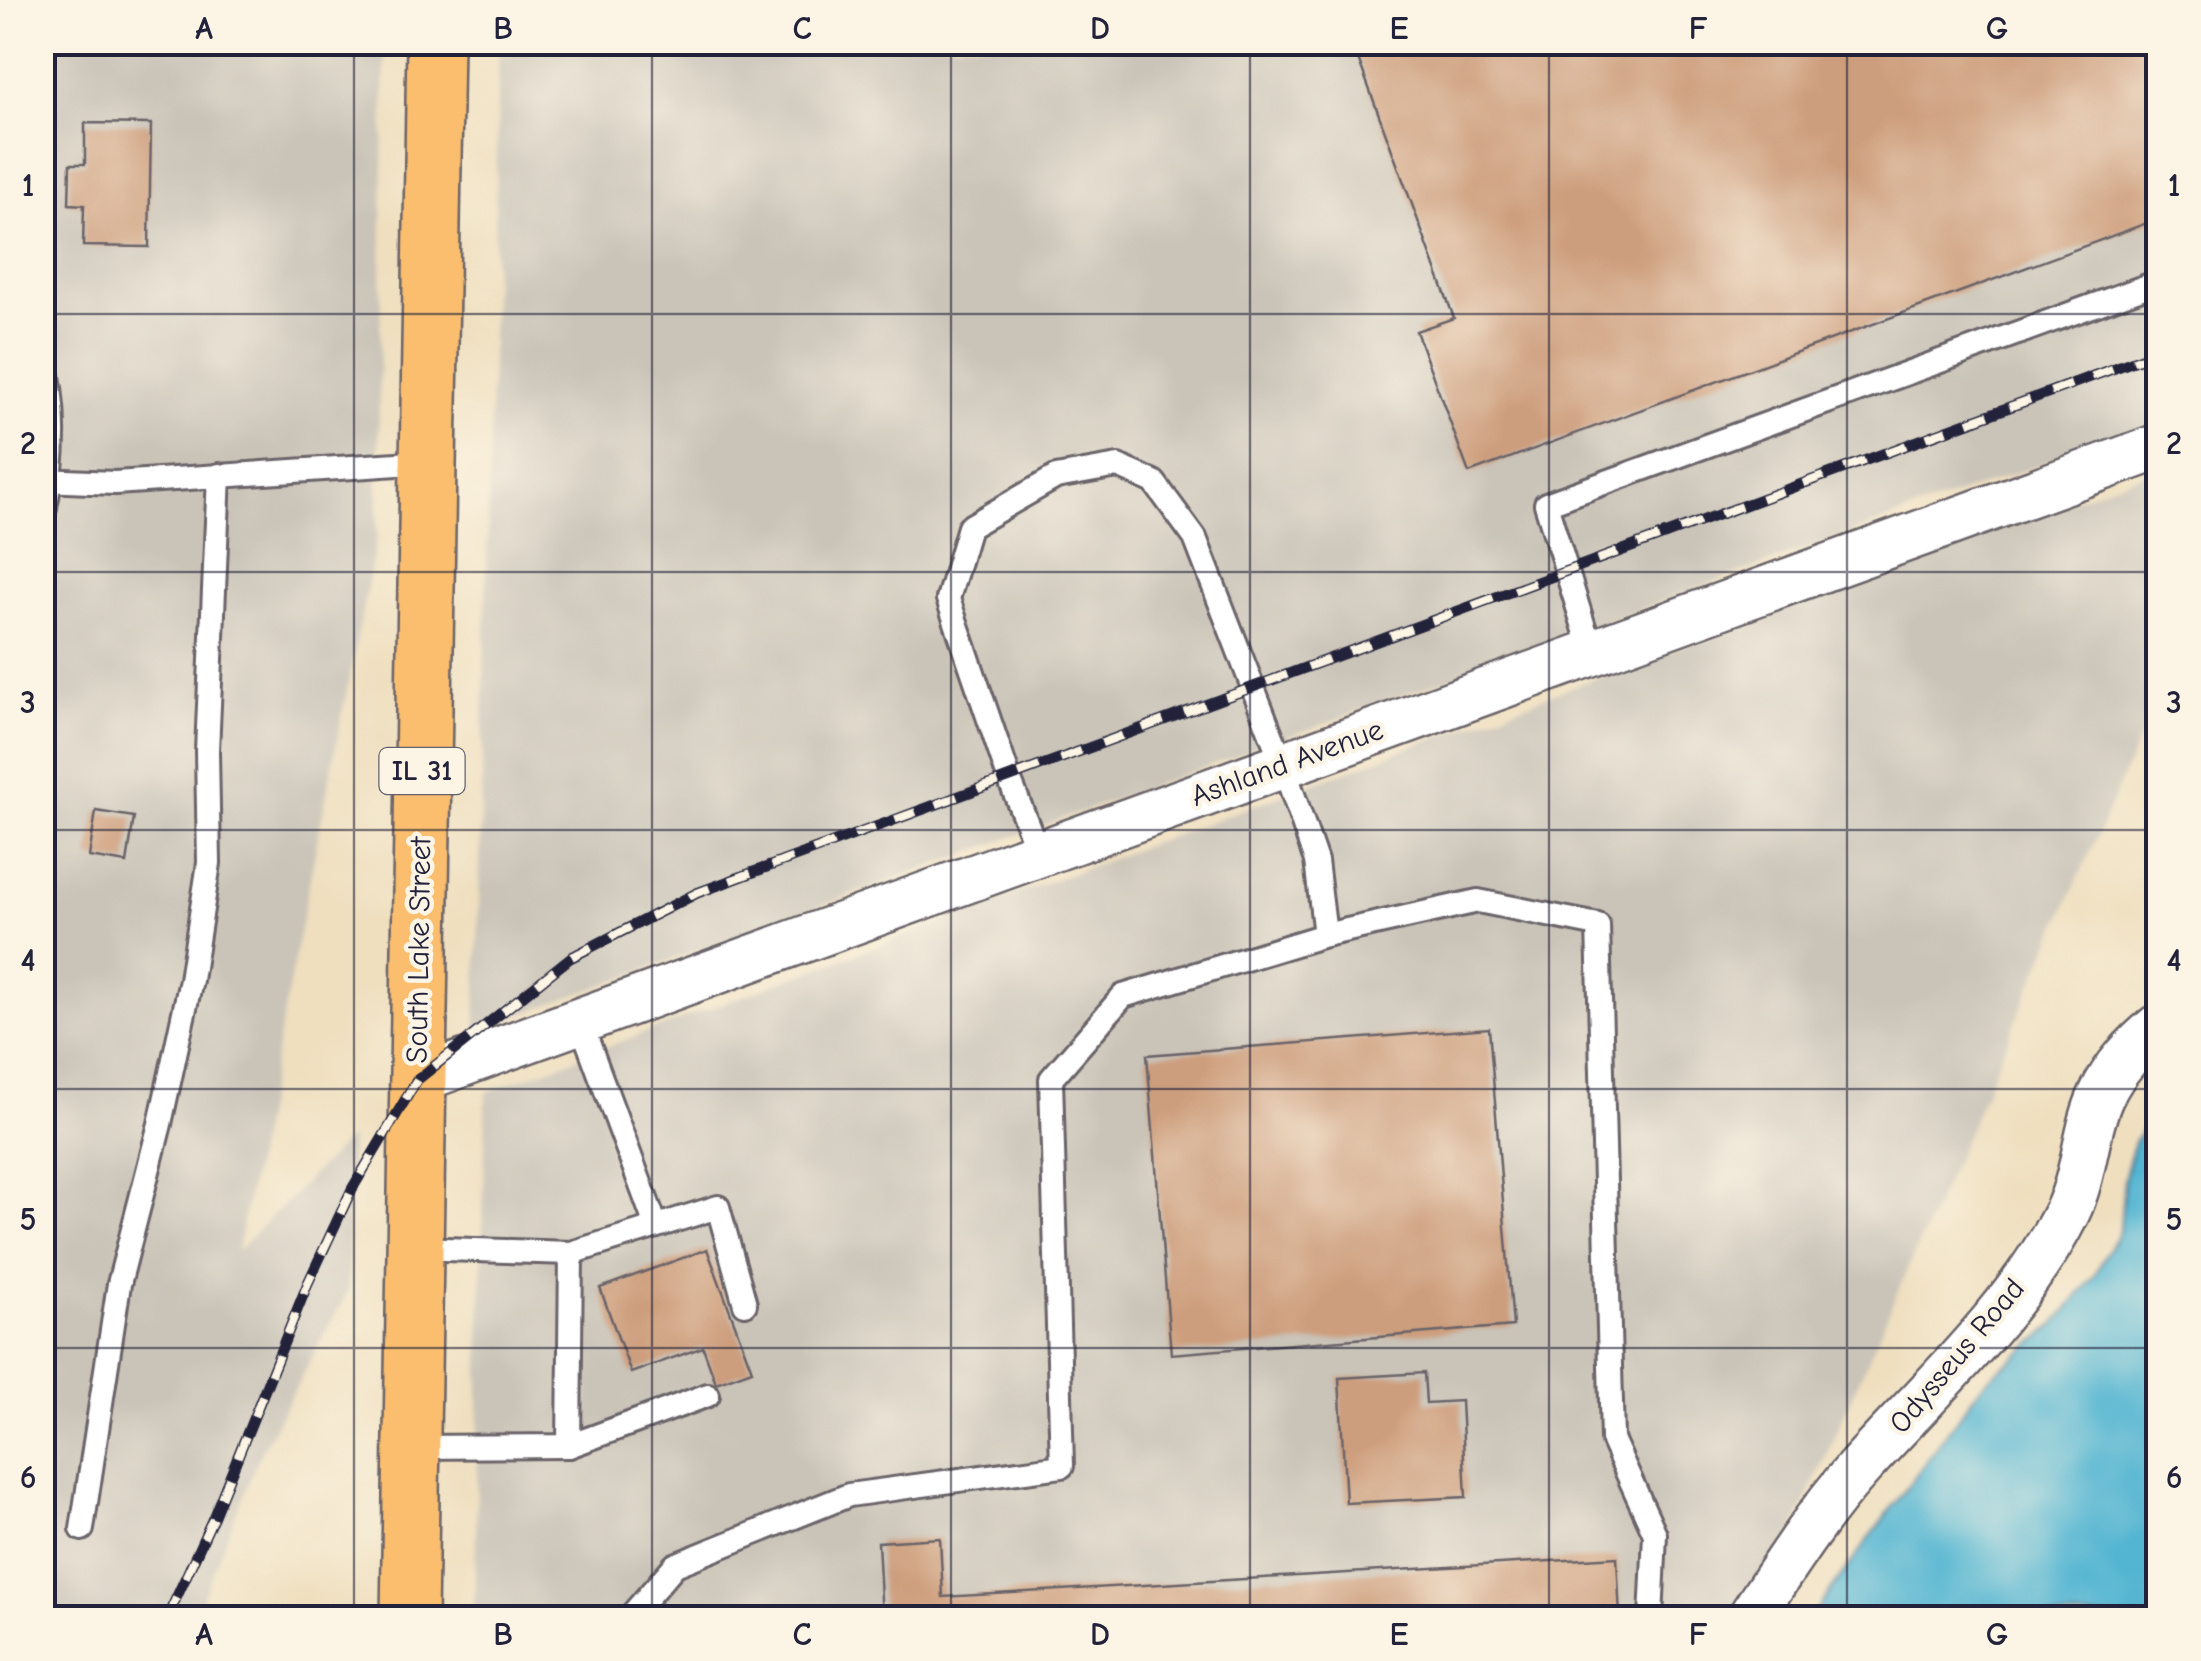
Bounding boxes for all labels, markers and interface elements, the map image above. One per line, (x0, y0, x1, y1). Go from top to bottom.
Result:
text: A (195, 10, 213, 47)
text: B (493, 10, 513, 47)
text: C (792, 10, 812, 47)
text: D (1090, 10, 1110, 47)
text: E (1390, 10, 1409, 47)
text: F (1689, 10, 1708, 47)
text: G (1986, 10, 2008, 47)
text: 1 (22, 167, 34, 204)
text: 1 (2168, 167, 2180, 204)
text: 2 (20, 425, 36, 462)
text: 2 (2166, 425, 2182, 462)
text: 3 (20, 684, 36, 721)
text: 3 (2166, 684, 2182, 721)
street label: Ashland Avenue (1186, 712, 1388, 814)
road number: IL 31 (380, 748, 464, 794)
street label: South Lake Street (400, 835, 438, 1064)
text: 4 (20, 942, 36, 979)
text: 4 (2166, 942, 2182, 979)
text: 5 (20, 1201, 37, 1238)
text: 5 (2166, 1201, 2183, 1238)
street label: Odysseus Road (1882, 1272, 2032, 1440)
text: 6 (20, 1459, 36, 1496)
text: 6 (2166, 1459, 2182, 1496)
text: A (195, 1616, 213, 1653)
text: B (493, 1616, 513, 1653)
text: C (792, 1616, 812, 1653)
text: D (1090, 1616, 1110, 1653)
text: E (1390, 1616, 1409, 1653)
text: F (1689, 1616, 1708, 1653)
text: G (1986, 1616, 2008, 1653)

